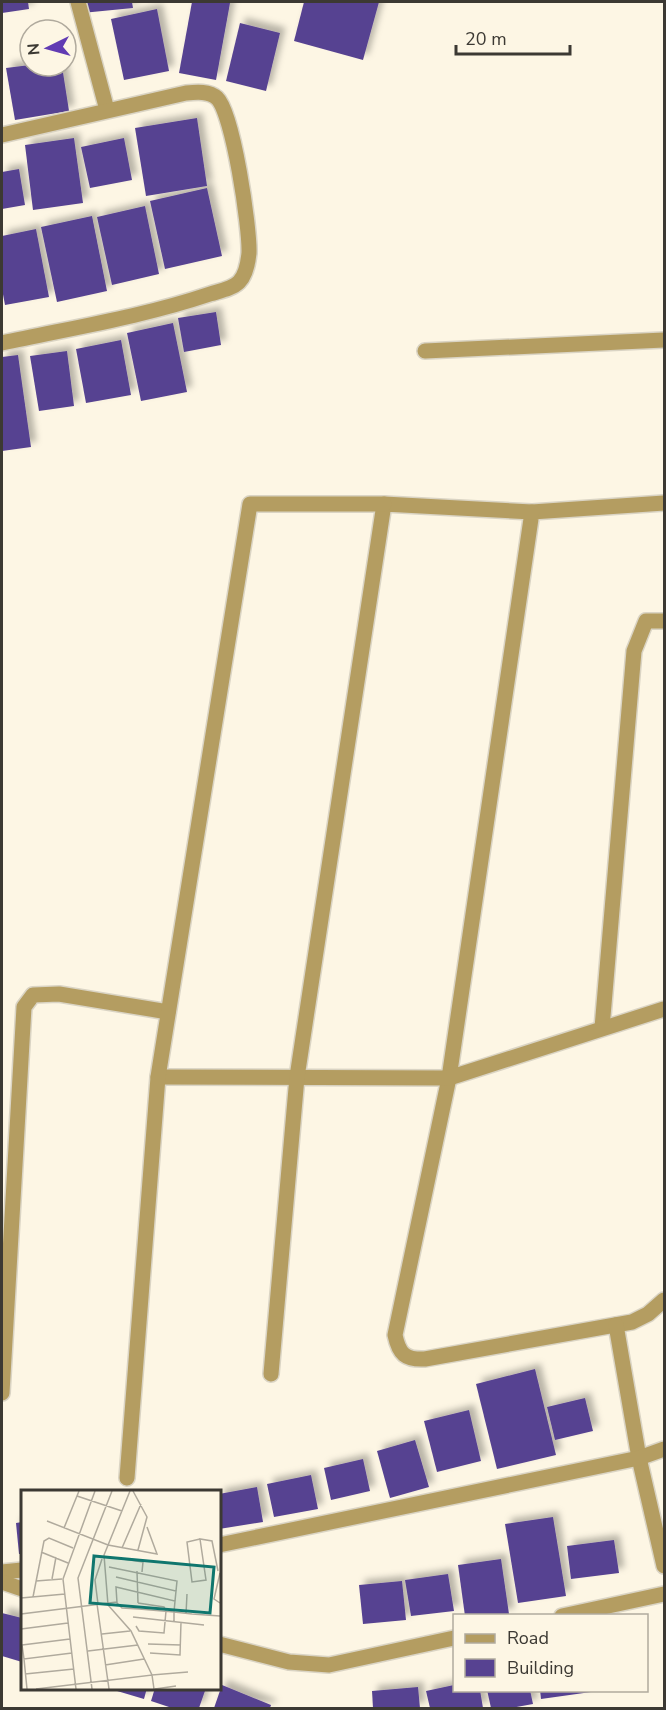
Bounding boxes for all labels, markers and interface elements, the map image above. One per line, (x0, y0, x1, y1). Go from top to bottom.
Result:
north arrow (18, 18, 78, 78)
scale bar (456, 18, 570, 56)
text: 20 m (465, 27, 507, 51)
text: N (23, 42, 46, 56)
inset map (21, 1490, 220, 1689)
legend (453, 1614, 648, 1692)
text: Road (507, 1626, 549, 1650)
text: Building (507, 1656, 574, 1680)

